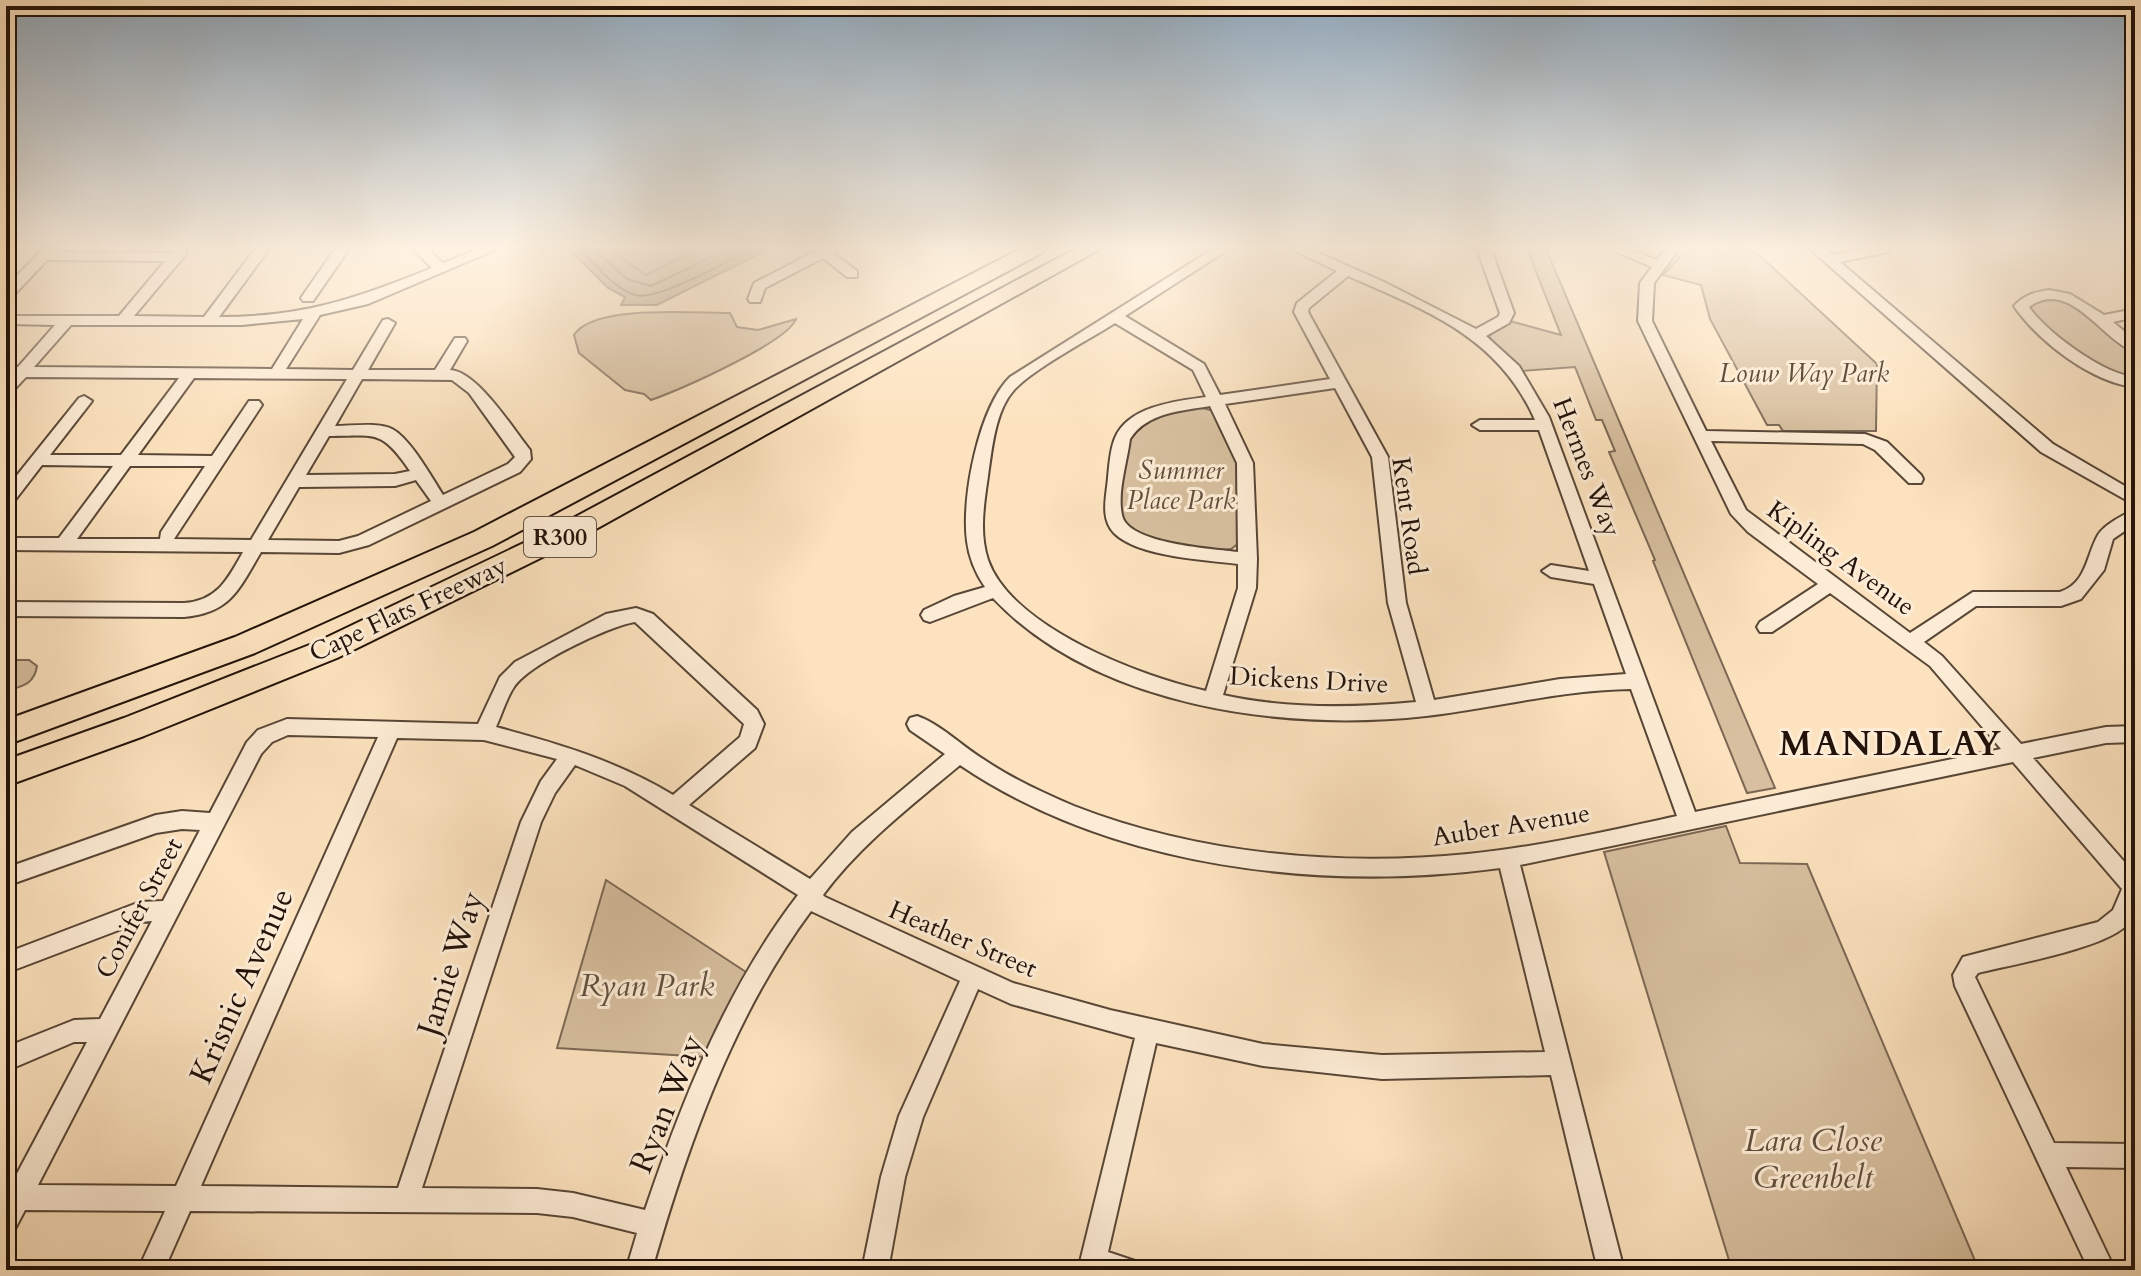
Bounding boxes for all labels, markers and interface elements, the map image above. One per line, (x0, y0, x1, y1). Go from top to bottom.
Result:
park label: Louw Way Park (1719, 356, 1889, 391)
street label: Hermes Way (1544, 392, 1630, 542)
park label: Summer Place Park (1127, 453, 1235, 518)
street label: Kent Road (1383, 455, 1435, 577)
street label: Kipling Avenue (1760, 492, 1922, 624)
road number: R300 (524, 517, 596, 557)
street label: Cape Flats Freeway (304, 548, 513, 670)
street label: Dickens Drive (1229, 658, 1389, 702)
district label: MANDALAY (1779, 721, 2003, 767)
street label: Auber Avenue (1430, 795, 1592, 855)
street label: Conifer Street (87, 831, 191, 985)
street label: Krisnic Avenue (179, 881, 305, 1091)
street label: Jamie Way (406, 886, 495, 1046)
street label: Heather Street (883, 892, 1043, 986)
park label: Ryan Park (580, 964, 715, 1008)
street label: Ryan Way (619, 1028, 715, 1180)
park label: Lara Close Greenbelt (1744, 1119, 1883, 1200)

